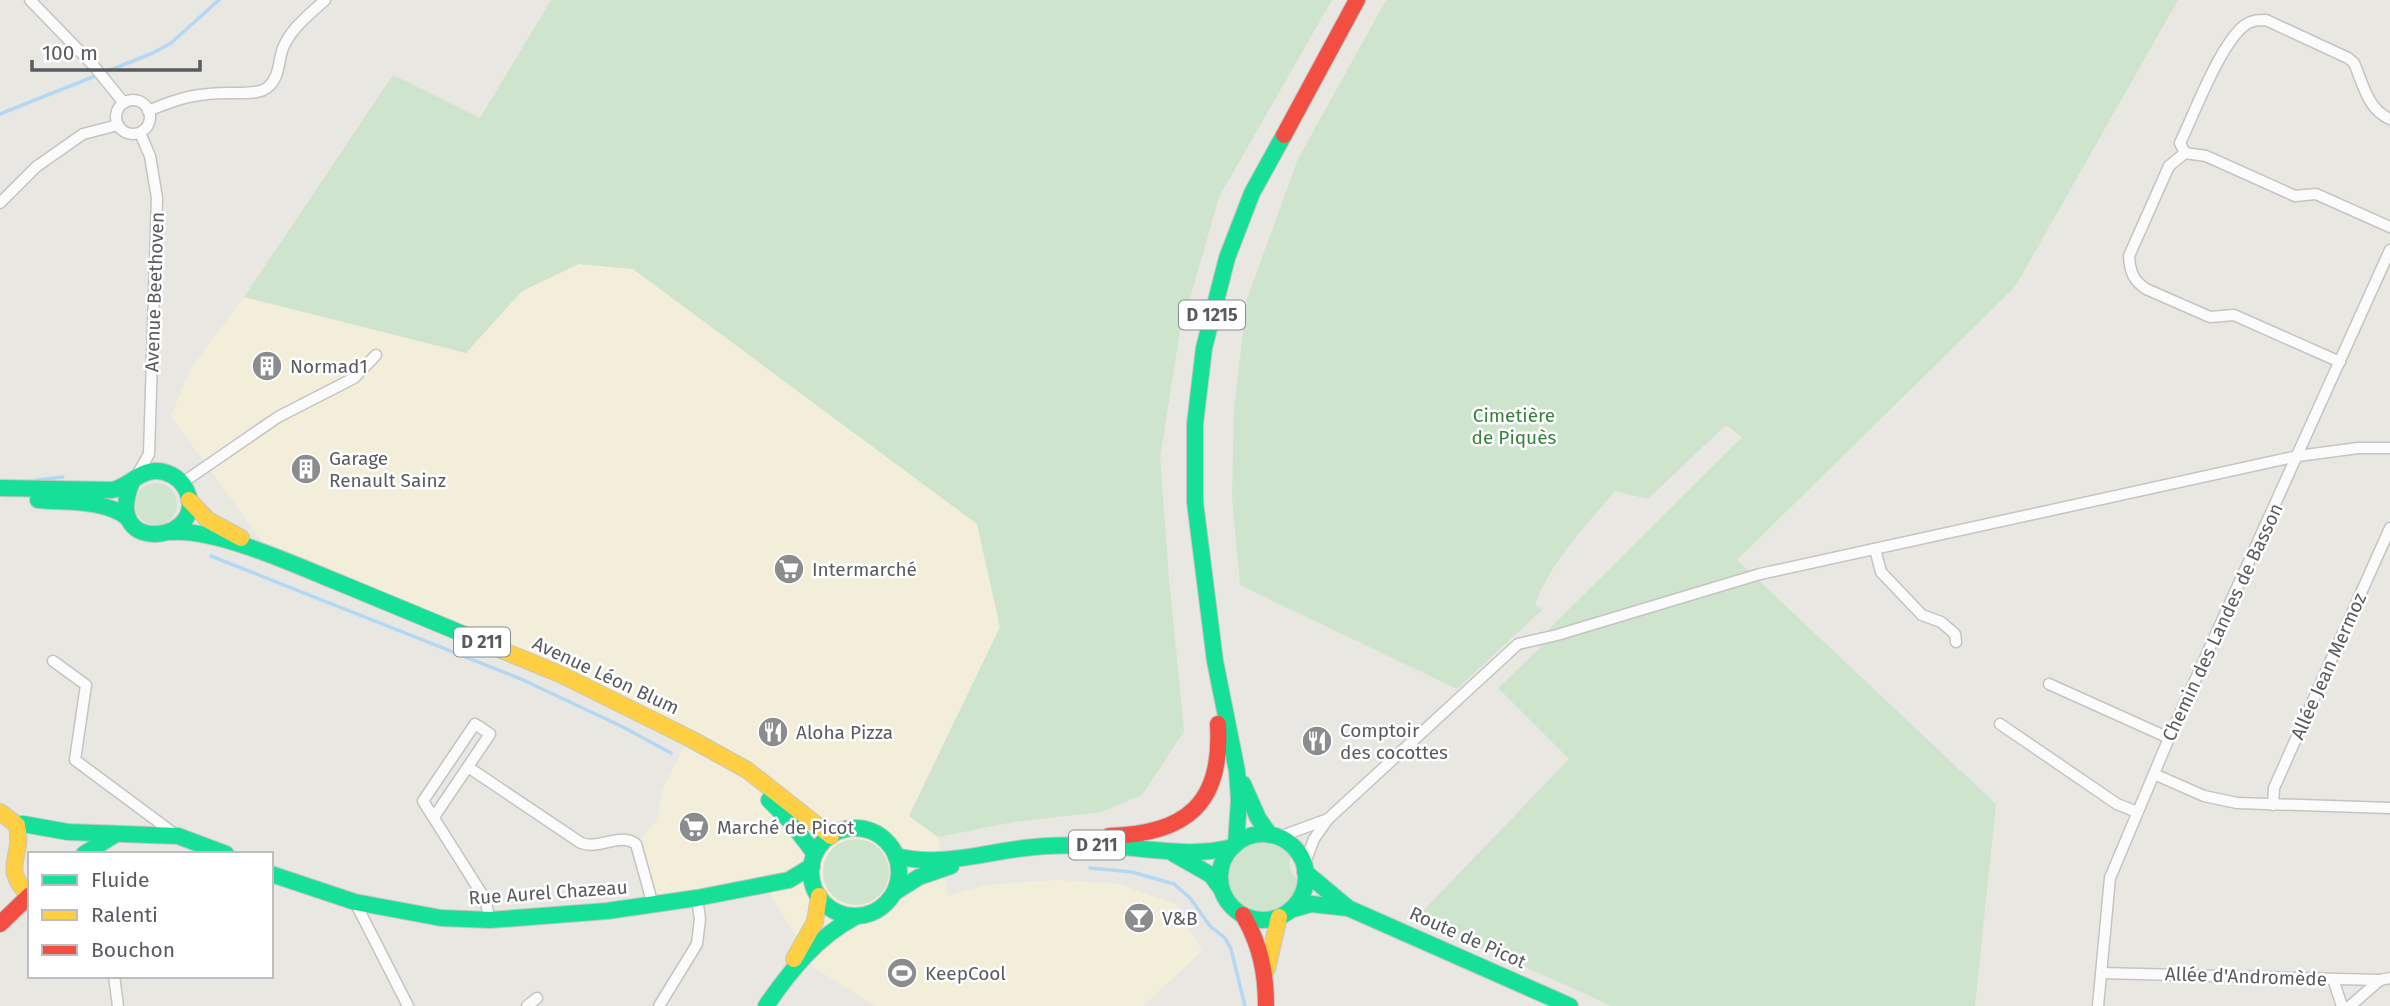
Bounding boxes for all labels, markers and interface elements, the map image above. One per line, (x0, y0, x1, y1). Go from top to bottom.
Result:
scale bar (32, 28, 200, 72)
text: 100 m (42, 40, 98, 66)
street label: Avenue Beethoven (140, 212, 169, 372)
road number: D 1215 (1179, 300, 1245, 330)
building icon: Normad1 (250, 349, 284, 383)
place label: Normad1 (290, 355, 368, 378)
park label: Cimetière de Piquès (1472, 404, 1557, 449)
place label: Garage Renault Sainz (329, 447, 446, 492)
building icon: Garage Renault Sainz (289, 452, 323, 486)
street label: Chemin des Landes de Basson (2157, 500, 2288, 745)
supermarket icon: Intermarché (772, 552, 806, 586)
place label: Intermarché (812, 558, 917, 581)
street label: Allée Jean Mermoz (2286, 589, 2371, 743)
road number: D 211 (454, 628, 510, 656)
street label: Avenue Léon Blum (529, 631, 683, 720)
restaurant icon: Aloha Pizza (756, 715, 790, 749)
place label: Comptoir des cocottes (1340, 719, 1448, 764)
place label: Aloha Pizza (796, 721, 893, 744)
restaurant icon: Comptoir des cocottes (1300, 724, 1334, 758)
supermarket icon: Marché de Picot (677, 810, 711, 844)
place label: Marché de Picot (717, 816, 854, 839)
road number: D 211 (1069, 830, 1125, 860)
legend (28, 852, 273, 978)
text: Fluide (91, 867, 149, 893)
street label: Rue Aurel Chazeau (468, 875, 628, 910)
bar icon: V&B (1122, 901, 1156, 935)
text: Ralenti (91, 902, 158, 928)
street label: Route de Picot (1406, 902, 1530, 973)
place label: V&B (1162, 907, 1198, 930)
text: Bouchon (91, 937, 175, 963)
sports icon: KeepCool (885, 956, 919, 990)
place label: KeepCool (925, 962, 1006, 985)
street label: Allée d'Andromède (2165, 962, 2327, 991)

